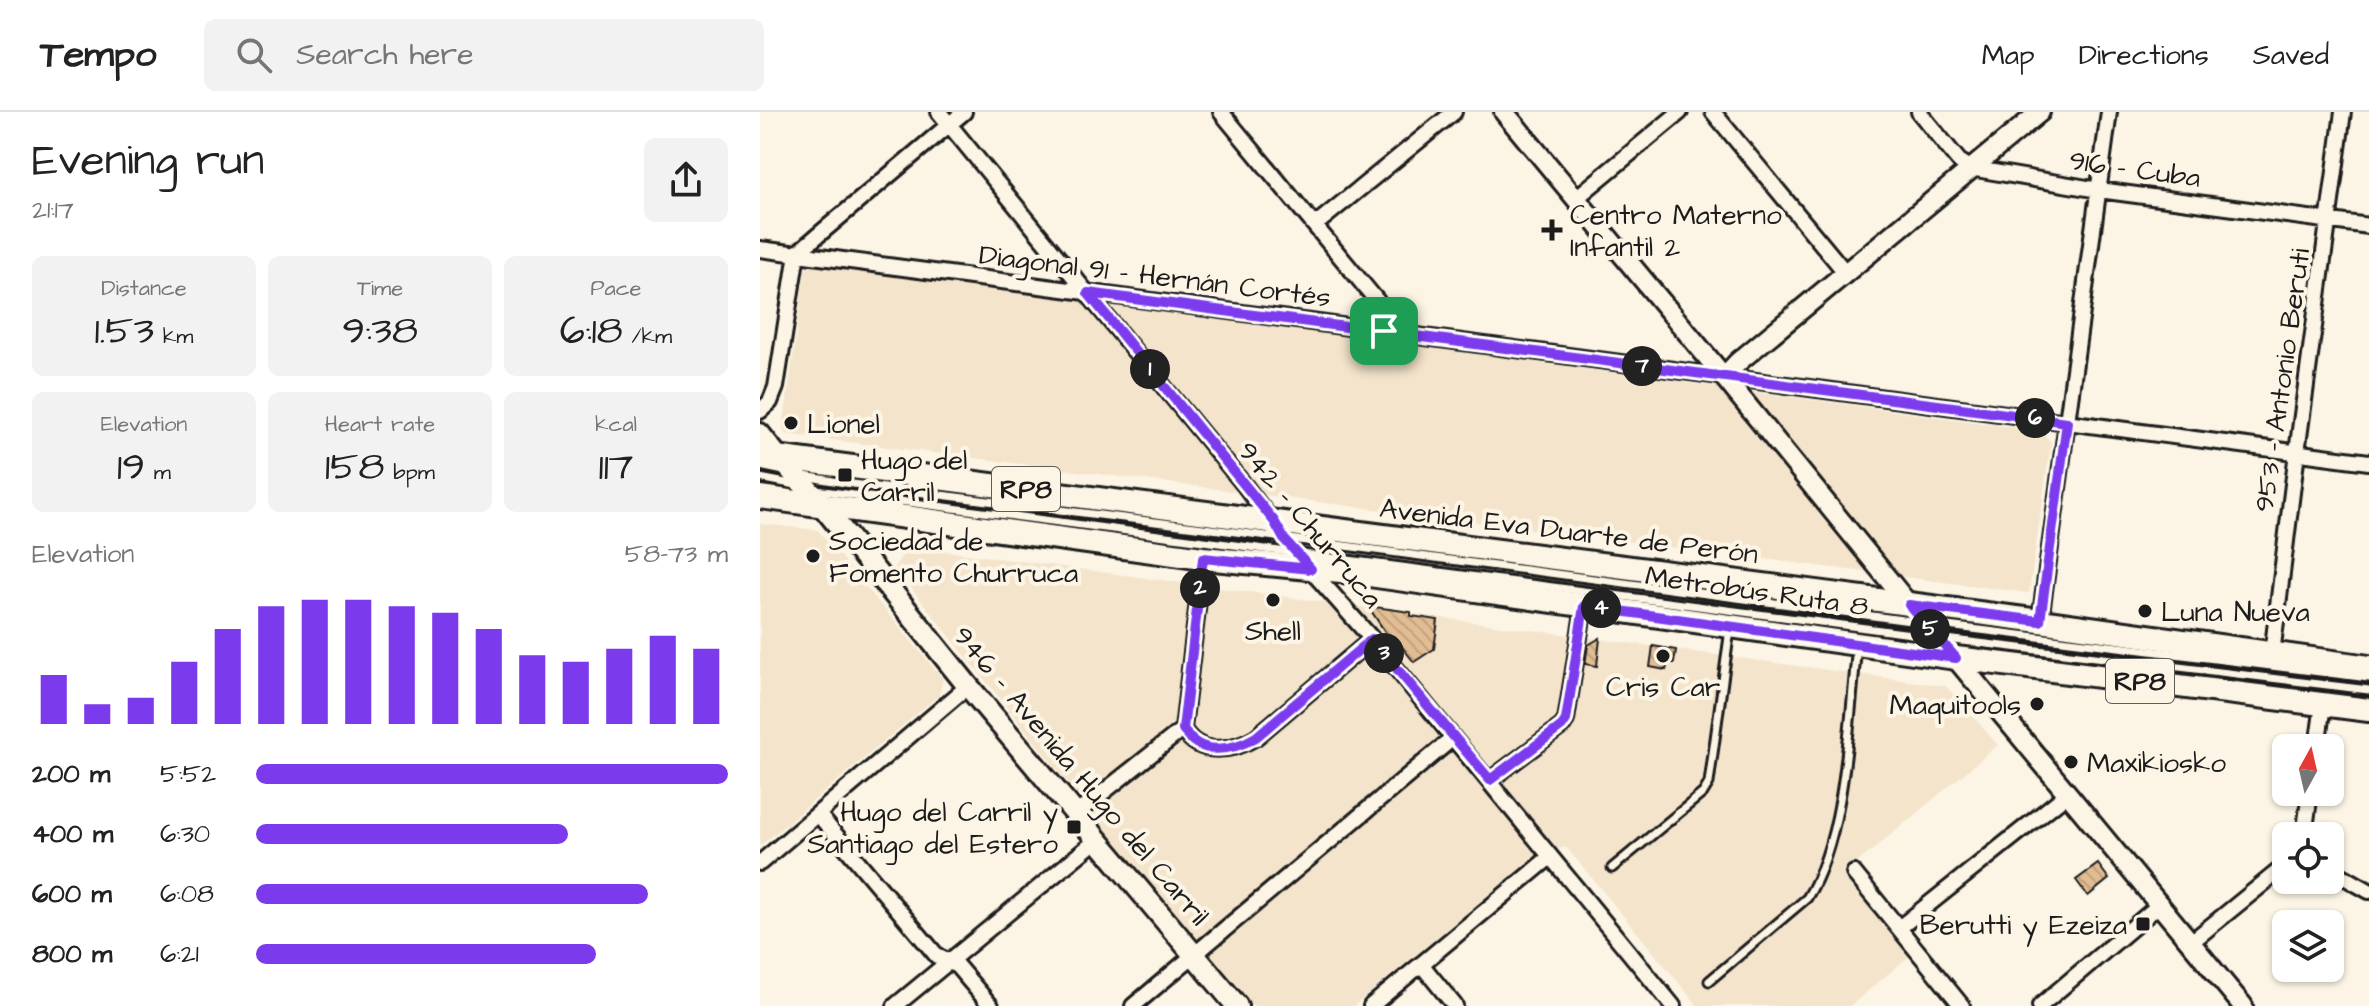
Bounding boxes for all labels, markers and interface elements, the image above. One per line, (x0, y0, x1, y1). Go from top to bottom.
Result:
search box (204, 19, 764, 91)
text: Tempo (40, 29, 156, 81)
icon: search (232, 33, 276, 77)
text: Search here (296, 34, 473, 76)
text: Map (1982, 36, 2035, 75)
text: Directions (2079, 36, 2209, 75)
text: Saved (2253, 36, 2329, 75)
text: Evening run (32, 131, 264, 192)
button: share (644, 138, 728, 222)
street label: 916 - Cuba (2067, 141, 2203, 198)
text: 21:17 (32, 192, 74, 228)
place label: Centro Materno Infantil 2 (1570, 196, 1782, 267)
marker: Centro Materno Infantil 2 (1541, 219, 1563, 241)
street label: Diagonal 91 - Hernán Cortés (977, 236, 1333, 318)
street label: 953 - Antonio Beruti (2245, 246, 2320, 514)
text: Distance (101, 273, 187, 304)
text: Time (357, 273, 403, 304)
text: Pace (590, 273, 642, 304)
pin (1350, 297, 1418, 365)
text: 1.53 (95, 304, 154, 359)
text: 9:38 (342, 304, 418, 359)
text: 6:18 (560, 304, 623, 359)
icon: arrive (1362, 309, 1406, 353)
text: km (154, 321, 193, 352)
text: /km (623, 321, 672, 352)
pin: 7 (1622, 346, 1662, 386)
pin: 1 (1130, 349, 1170, 389)
text: 7 (1635, 350, 1649, 381)
text: 1 (1149, 353, 1151, 384)
pin: 6 (2015, 398, 2055, 438)
text: 6 (2028, 402, 2042, 433)
place label: Lionel (807, 405, 880, 444)
text: Elevation (101, 409, 187, 440)
text: Heart rate (325, 409, 435, 440)
text: kcal (595, 409, 637, 440)
marker: Lionel (782, 414, 800, 432)
street label: 942 - Churruca (1228, 433, 1391, 617)
text: 19 (117, 440, 145, 495)
text: 158 (325, 440, 384, 495)
text: 117 (599, 440, 633, 495)
place label: Hugo del Carril (861, 441, 967, 512)
text: m (145, 457, 171, 488)
text: bpm (384, 457, 435, 488)
marker: Hugo del Carril (836, 466, 854, 484)
road number: RP8 (992, 467, 1060, 511)
street label: Avenida Eva Duarte de Perón (1377, 489, 1760, 574)
place label: Sociedad de Fomento Churruca (829, 522, 1078, 593)
text: Elevation (32, 536, 134, 572)
text: 58–73 m (625, 536, 728, 572)
marker: Sociedad de Fomento Churruca (804, 547, 822, 565)
street label: Metrobús Ruta 8 (1643, 557, 1871, 626)
pin: 2 (1180, 568, 1220, 608)
text: 2 (1194, 572, 1206, 603)
pin: 4 (1581, 588, 1621, 628)
marker: Shell (1264, 591, 1282, 609)
text: 4 (1594, 592, 1608, 623)
place label: Luna Nueva (2161, 593, 2310, 632)
marker: Luna Nueva (2136, 602, 2154, 620)
pin: 5 (1910, 609, 1950, 649)
place label: Shell (1245, 612, 1301, 651)
text: 5 (1922, 613, 1938, 644)
street label: 946 - Avenida Hugo del Carril (943, 618, 1218, 935)
pin: 3 (1364, 633, 1404, 673)
text: 3 (1378, 637, 1390, 668)
marker: Cris Car (1654, 647, 1672, 665)
road number: RP8 (2106, 659, 2174, 703)
place label: Cris Car (1606, 668, 1720, 707)
place label: Maquitools (1889, 686, 2021, 725)
marker: Maquitools (2028, 695, 2046, 713)
north arrow (2272, 734, 2344, 806)
map controls (2272, 734, 2344, 982)
place label: Maxikiosko (2087, 744, 2226, 783)
marker: Maxikiosko (2062, 753, 2080, 771)
text: 200 m (32, 756, 110, 792)
text: 5:52 (160, 756, 216, 792)
place label: Hugo del Carril y Santiago del Estero (807, 793, 1058, 865)
text: 400 m (32, 816, 113, 852)
text: 6:30 (160, 816, 210, 852)
marker: Hugo del Carril y Santiago del Estero (1065, 818, 1083, 836)
button: locate (2272, 822, 2344, 894)
text: 600 m (32, 876, 112, 912)
text: 6:08 (160, 876, 214, 912)
place label: Berutti y Ezeiza (1920, 906, 2127, 947)
button: layers (2272, 910, 2344, 982)
marker: Berutti y Ezeiza (2134, 915, 2152, 933)
text: 800 m (32, 936, 112, 972)
text: 6:21 (160, 936, 199, 972)

